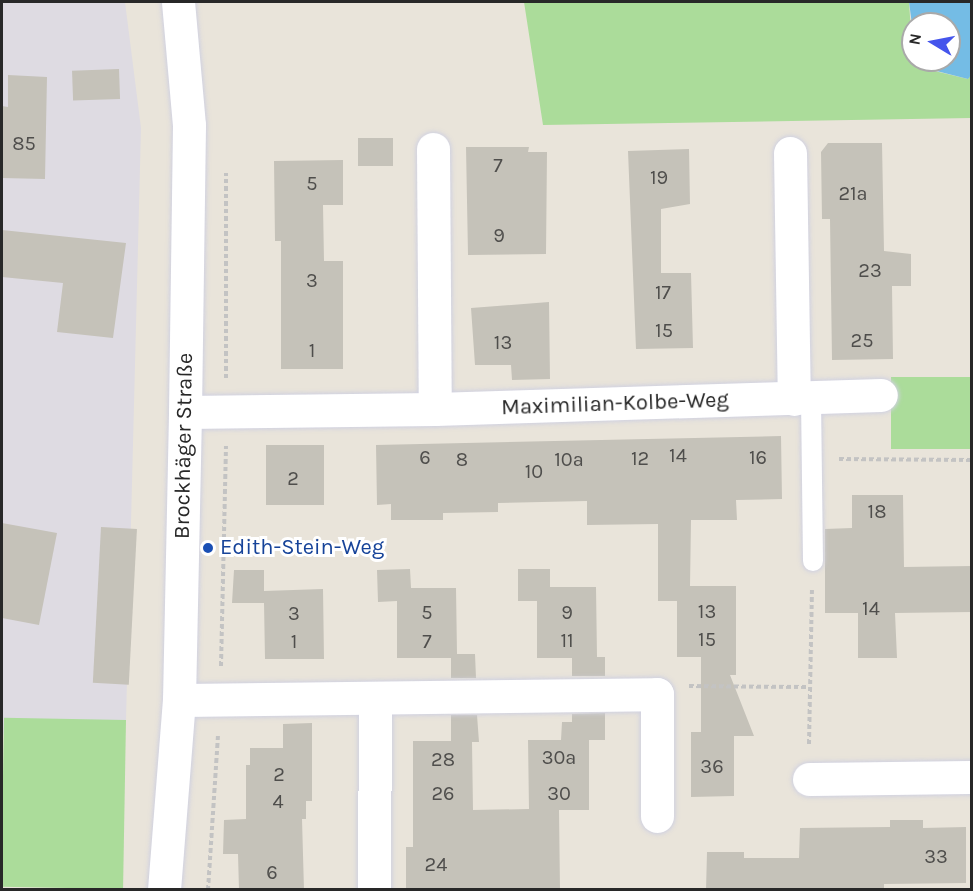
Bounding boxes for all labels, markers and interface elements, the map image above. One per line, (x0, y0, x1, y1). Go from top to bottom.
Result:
north arrow (901, 12, 961, 72)
text: N (904, 32, 925, 46)
house number: 85 (12, 131, 36, 155)
house number: 7 (493, 153, 503, 177)
house number: 19 (650, 165, 668, 189)
house number: 5 (306, 171, 318, 195)
house number: 21a (838, 181, 868, 205)
house number: 9 (493, 223, 505, 247)
house number: 23 (858, 258, 882, 282)
house number: 3 (306, 268, 318, 292)
house number: 17 (655, 280, 671, 304)
house number: 15 (655, 318, 673, 342)
house number: 25 (851, 328, 873, 352)
house number: 13 (494, 330, 512, 354)
house number: 1 (309, 338, 315, 362)
street label: Brockhäger Straße (169, 353, 199, 539)
street label: Maximilian-Kolbe-Weg (501, 387, 729, 421)
house number: 14 (669, 443, 687, 467)
house number: 6 (419, 445, 431, 469)
house number: 16 (749, 445, 767, 469)
house number: 12 (631, 446, 649, 470)
house number: 8 (456, 447, 468, 471)
house number: 10a (554, 447, 584, 471)
house number: 10 (525, 459, 543, 483)
house number: 2 (287, 466, 299, 490)
house number: 18 (868, 499, 886, 523)
place label: Edith-Stein-Weg (220, 535, 384, 561)
marker: Edith-Stein-Weg (201, 541, 215, 555)
house number: 14 (862, 596, 880, 620)
house number: 13 (698, 599, 716, 623)
house number: 5 (421, 600, 433, 624)
house number: 9 (561, 600, 573, 624)
house number: 3 (288, 601, 300, 625)
house number: 15 (698, 627, 716, 651)
house number: 11 (560, 628, 574, 652)
house number: 1 (291, 629, 297, 653)
house number: 7 (422, 629, 432, 653)
house number: 30a (542, 745, 576, 769)
house number: 28 (431, 747, 455, 771)
house number: 36 (700, 754, 724, 778)
house number: 2 (273, 762, 285, 786)
house number: 26 (431, 781, 455, 805)
house number: 30 (547, 781, 571, 805)
house number: 4 (272, 789, 284, 813)
house number: 33 (924, 844, 948, 868)
house number: 24 (425, 852, 447, 876)
house number: 6 (266, 860, 278, 884)

